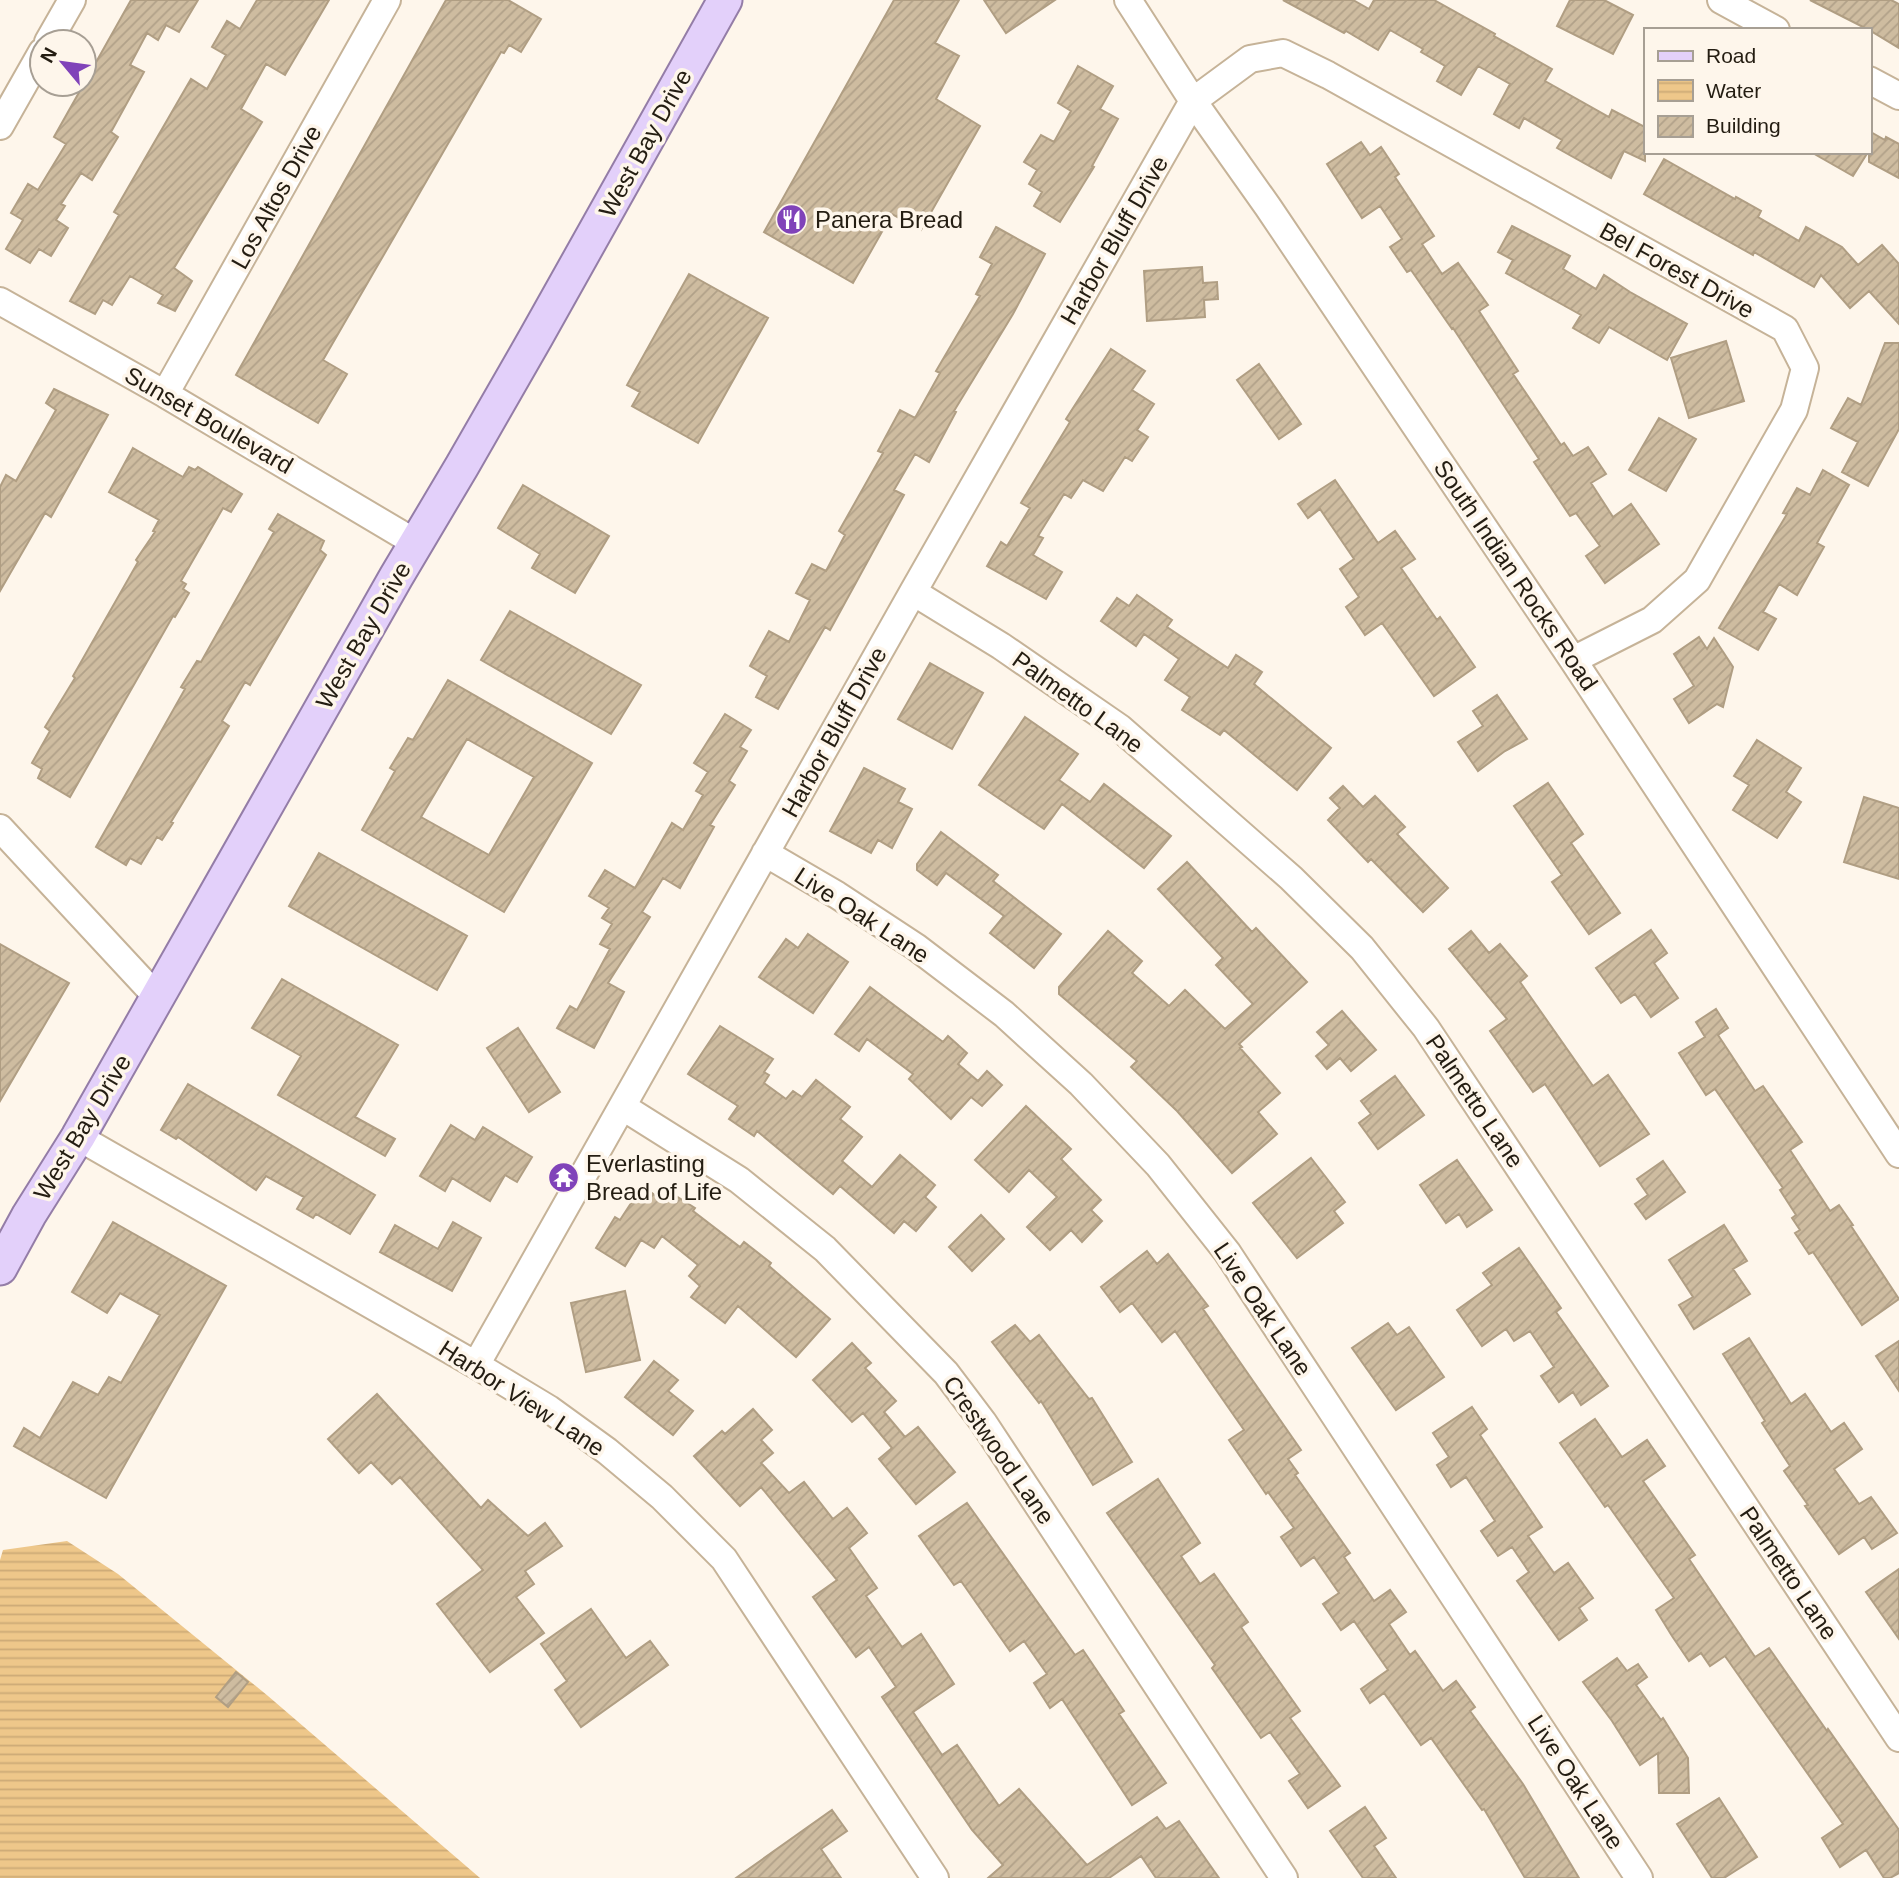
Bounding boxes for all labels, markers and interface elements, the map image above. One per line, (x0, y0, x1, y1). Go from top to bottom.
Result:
north arrow (28, 28, 98, 98)
legend (1644, 28, 1871, 154)
text: N (36, 44, 61, 66)
text: Road (1706, 44, 1756, 67)
street label: West Bay Drive (593, 64, 697, 222)
text: Water (1706, 79, 1761, 102)
text: Building (1706, 114, 1781, 137)
street label: Los Altos Drive (225, 120, 327, 274)
street label: Harbor Bluff Drive (1055, 151, 1173, 329)
restaurant icon: Panera Bread (775, 202, 809, 236)
place label: Panera Bread (815, 206, 963, 233)
street label: Bel Forest Drive (1595, 216, 1759, 324)
street label: Sunset Boulevard (120, 361, 298, 479)
street label: South Indian Rocks Road (1429, 455, 1603, 695)
street label: West Bay Drive (310, 557, 416, 713)
street label: Harbor Bluff Drive (776, 642, 892, 822)
street label: Palmetto Lane (1007, 646, 1149, 758)
street label: Live Oak Lane (790, 862, 934, 968)
street label: Palmetto Lane (1421, 1029, 1529, 1173)
street label: West Bay Drive (28, 1049, 136, 1205)
place label: Everlasting Bread of Life (586, 1150, 722, 1205)
temple icon: Everlasting Bread of Life (546, 1160, 580, 1194)
street label: Live Oak Lane (1209, 1237, 1317, 1381)
street label: Harbor View Lane (434, 1334, 610, 1462)
street label: Crestwood Lane (938, 1371, 1060, 1529)
street label: Palmetto Lane (1735, 1501, 1843, 1645)
street label: Live Oak Lane (1523, 1710, 1629, 1854)

